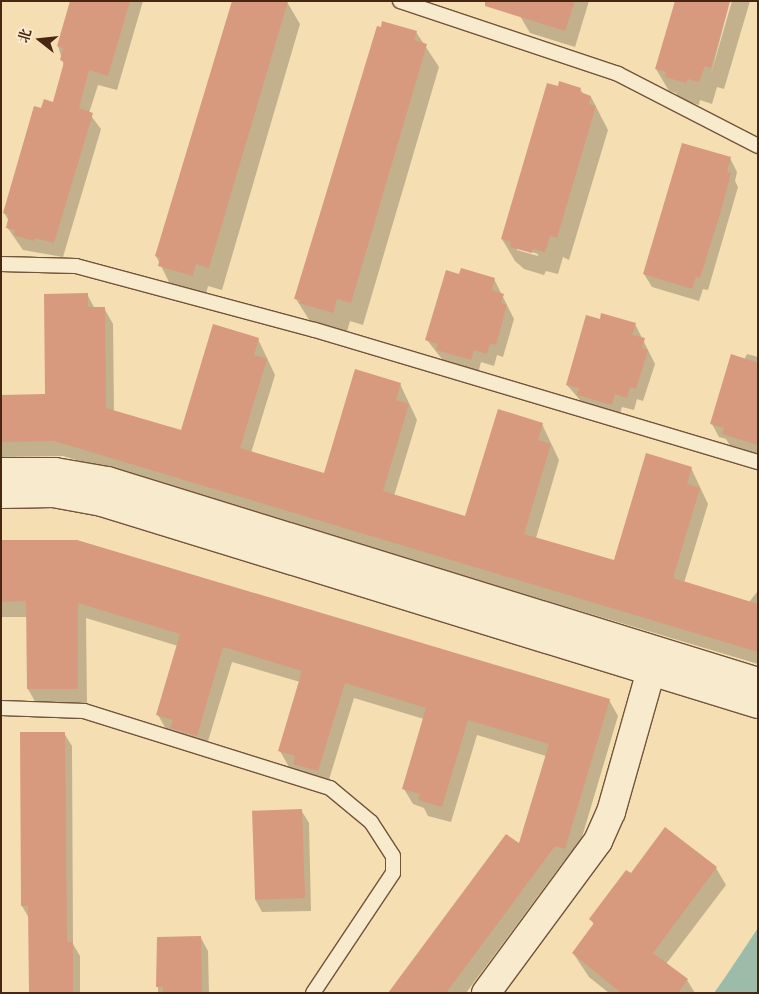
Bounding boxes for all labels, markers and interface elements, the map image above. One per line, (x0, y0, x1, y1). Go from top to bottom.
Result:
north arrow (15, 15, 65, 65)
text: 北 (14, 26, 36, 45)

